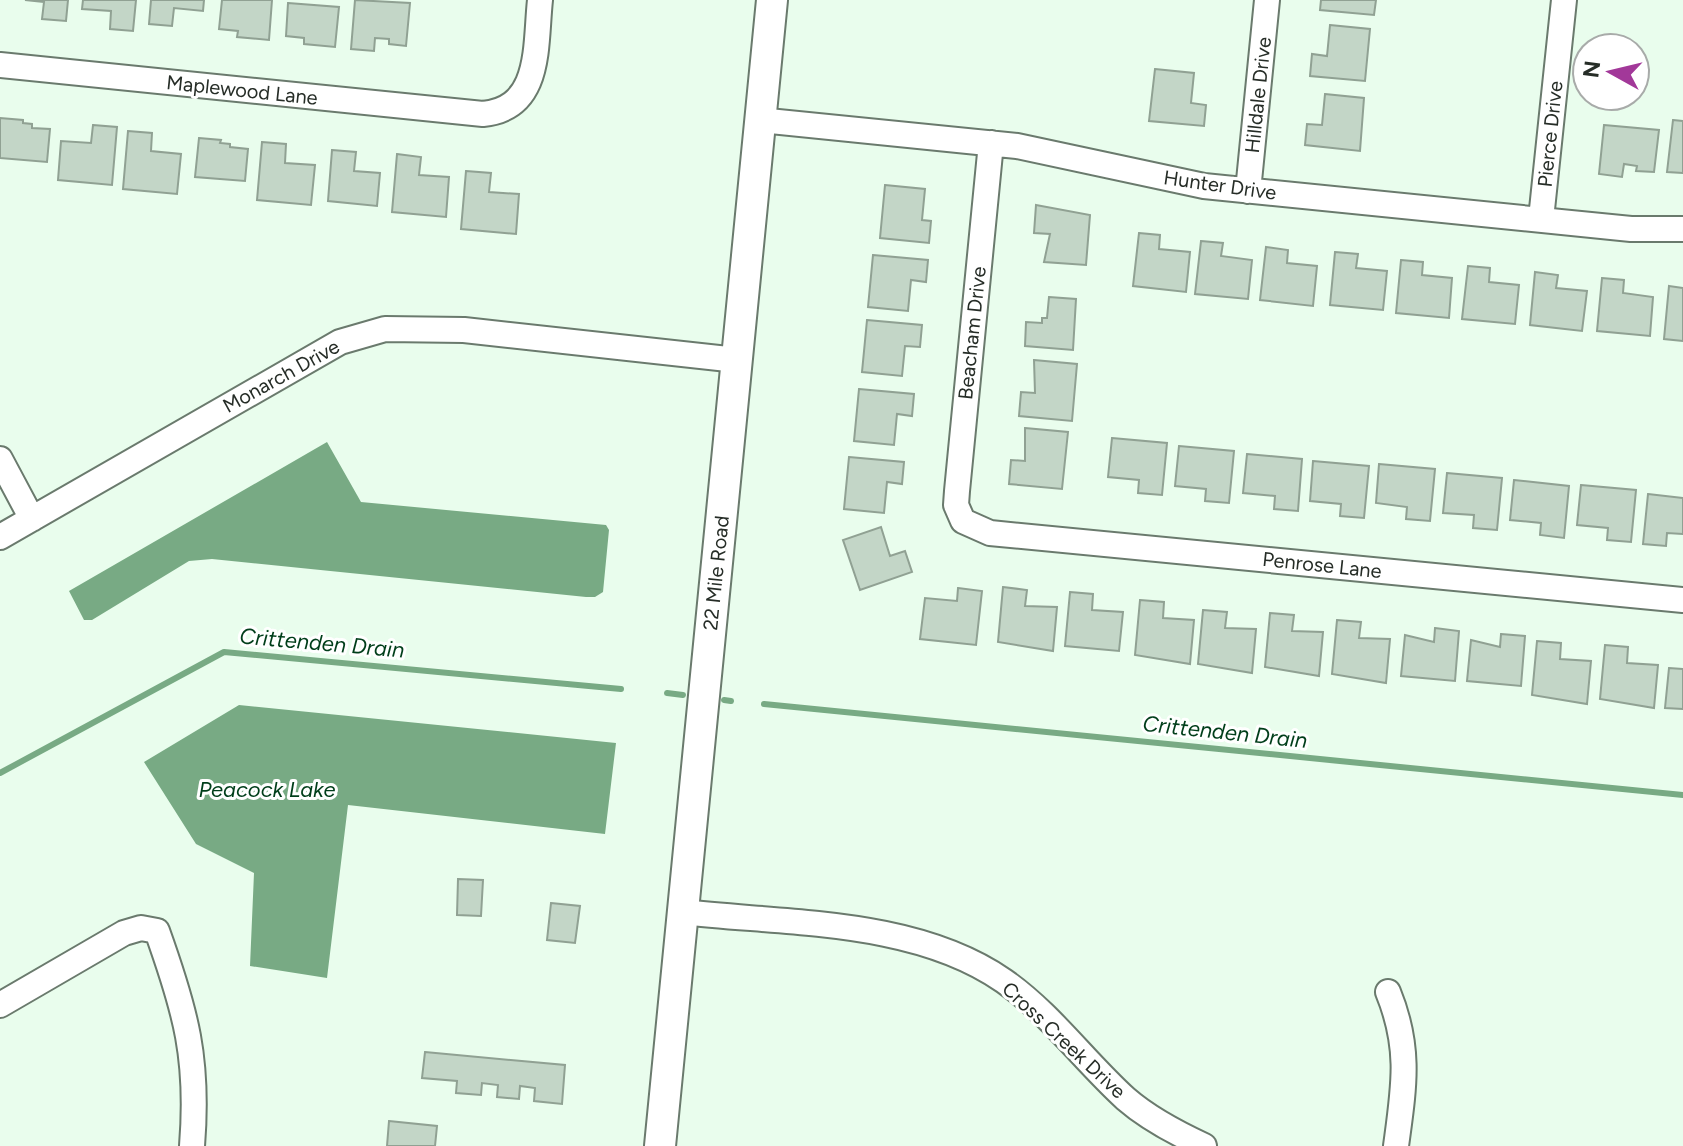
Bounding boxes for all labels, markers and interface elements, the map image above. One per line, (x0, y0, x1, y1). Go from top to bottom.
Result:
north arrow (1571, 32, 1651, 112)
street label: Hilldale Drive (1240, 36, 1276, 154)
text: N (1577, 59, 1606, 80)
street label: Maplewood Lane (165, 70, 319, 110)
street label: Pierce Drive (1532, 80, 1568, 188)
street label: Hunter Drive (1162, 165, 1278, 205)
street label: Beacham Drive (953, 265, 991, 401)
street label: Monarch Drive (218, 334, 344, 418)
street label: 22 Mile Road (698, 514, 734, 632)
street label: Penrose Lane (1261, 547, 1383, 583)
water label: Crittenden Drain (238, 622, 406, 664)
water label: Crittenden Drain (1141, 710, 1309, 754)
water label: Peacock Lake (198, 776, 336, 803)
street label: Cross Creek Drive (997, 977, 1131, 1103)

